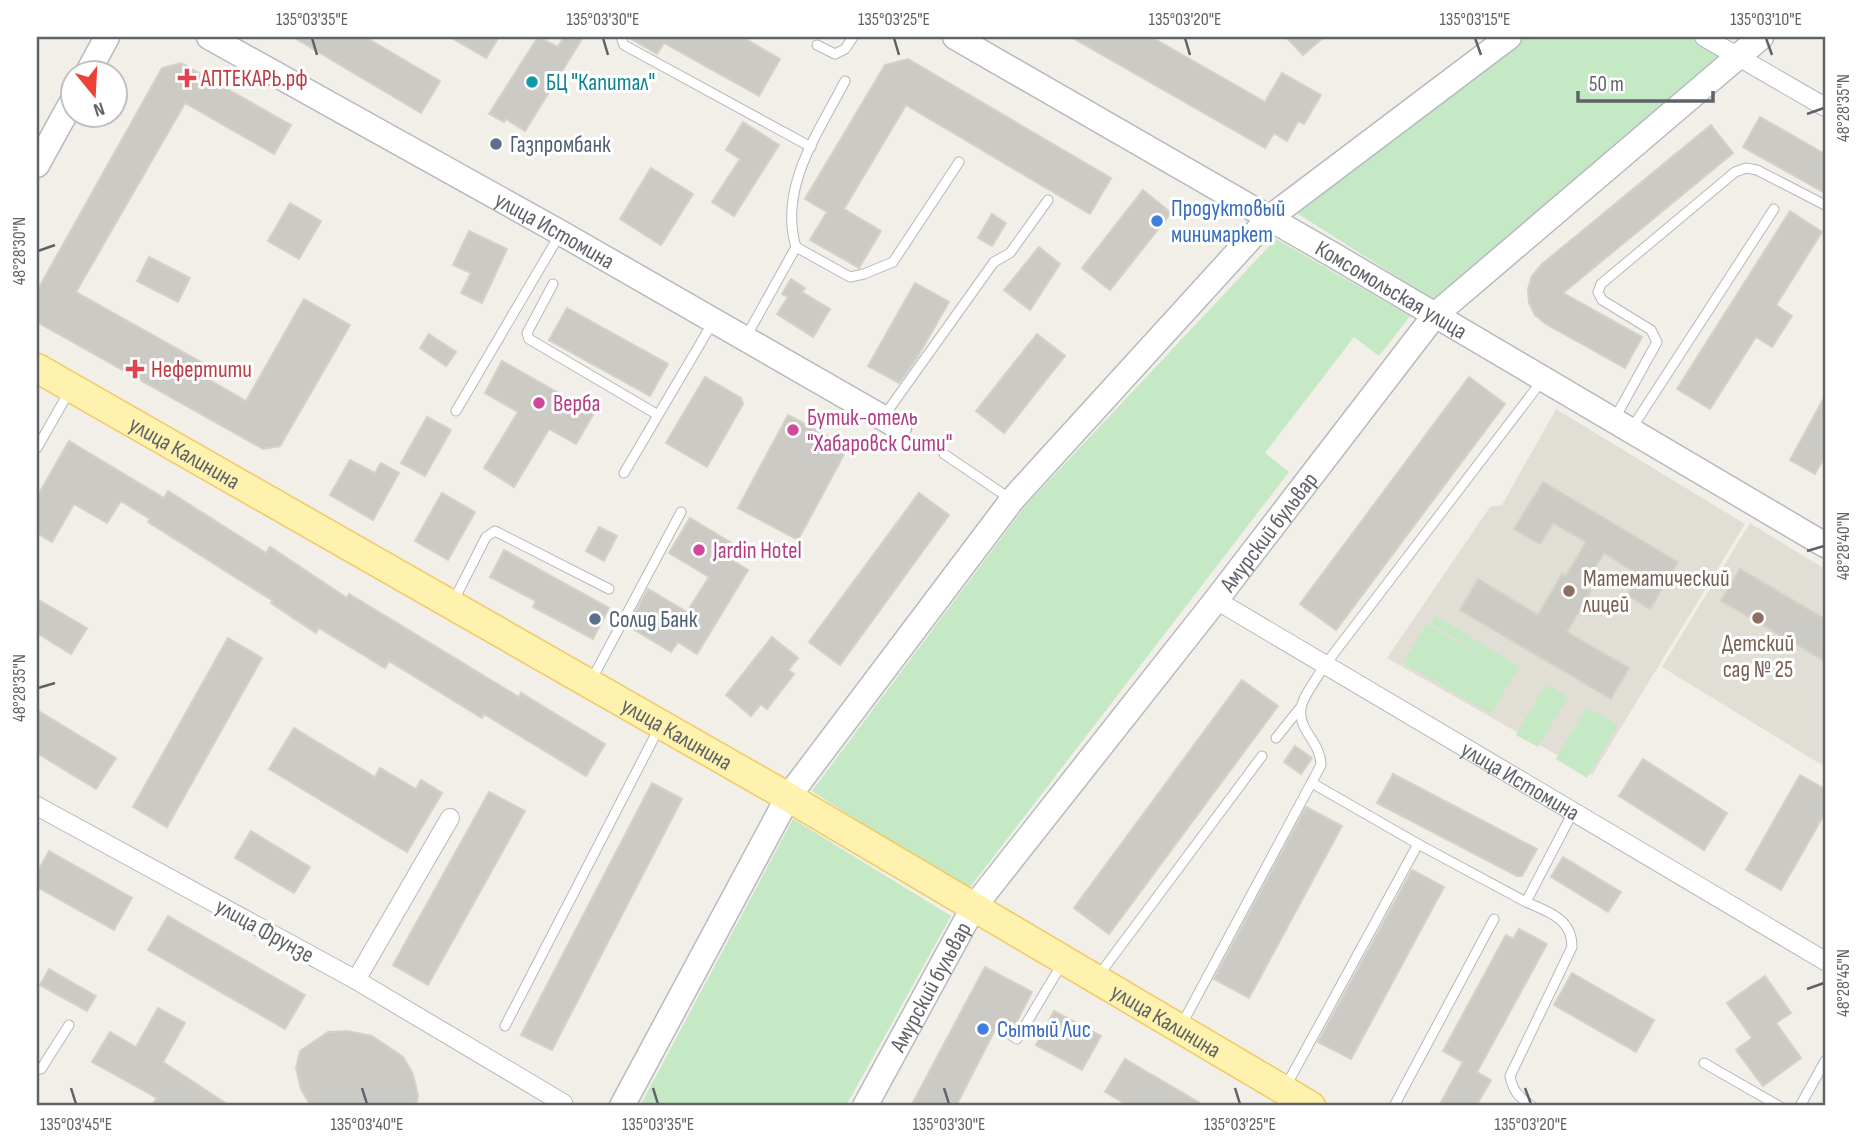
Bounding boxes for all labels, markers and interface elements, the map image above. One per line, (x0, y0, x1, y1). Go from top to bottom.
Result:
text: 135°03'35"E (276, 9, 348, 30)
text: 135°03'30"E (567, 9, 639, 30)
text: 135°03'25"E (858, 9, 930, 30)
text: 135°03'20"E (1149, 9, 1221, 30)
text: 135°03'15"E (1440, 9, 1510, 30)
text: 135°03'10"E (1730, 9, 1802, 30)
north arrow (60, 60, 130, 130)
scale bar (1578, 60, 1713, 104)
place label: АПТЕКАРЬ.рф (200, 65, 308, 93)
place label: БЦ "Капитал" (546, 69, 655, 97)
marker: АПТЕКАРЬ.рф (179, 70, 195, 86)
text: 50 m (1589, 72, 1624, 97)
marker: БЦ "Капитал" (524, 74, 540, 90)
text: 48°28'35"N (1833, 74, 1854, 142)
text: N (90, 96, 107, 121)
place label: Газпромбанк (510, 131, 611, 159)
marker: Газпромбанк (488, 136, 504, 152)
street label: улица Истомина (490, 186, 619, 276)
place label: Продуктовый минимаркет (1171, 195, 1285, 249)
marker: Продуктовый минимаркет (1149, 213, 1165, 229)
text: 48°28'30"N (9, 217, 30, 285)
street label: Комсомольская улица (1310, 235, 1472, 346)
place label: Нефертити (151, 356, 252, 384)
marker: Нефертити (125, 359, 145, 379)
place label: Верба (553, 390, 600, 418)
marker: Верба (531, 395, 547, 411)
place label: Бутик-отель "Хабаровск Сити" (807, 404, 952, 458)
street label: улица Калинина (124, 411, 244, 496)
marker: Бутик-отель "Хабаровск Сити" (785, 422, 801, 438)
street label: Амурский бульвар (1214, 467, 1324, 599)
text: 48°28'40"N (1833, 512, 1854, 580)
place label: Jardin Hotel (712, 537, 802, 565)
marker: Jardin Hotel (691, 542, 707, 558)
place label: Математический лицей (1583, 565, 1730, 619)
marker: Математический лицей (1561, 583, 1577, 599)
place label: Солид Банк (609, 606, 698, 634)
marker: Детский сад № 25 (1750, 610, 1766, 626)
marker: Солид Банк (587, 611, 603, 627)
place label: Детский сад № 25 (1722, 630, 1794, 684)
text: 48°28'35"N (9, 654, 30, 722)
street label: улица Калинина (616, 692, 737, 777)
street label: улица Истомина (1456, 735, 1584, 827)
street label: улица Фрунзе (210, 892, 319, 969)
street label: Амурский бульвар (884, 917, 978, 1058)
text: 48°28'45"N (1833, 949, 1854, 1017)
street label: улица Калинина (1105, 978, 1226, 1065)
place label: Сытый Лис (997, 1016, 1091, 1044)
marker: Сытый Лис (975, 1021, 991, 1037)
text: 135°03'45"E (40, 1114, 112, 1135)
text: 135°03'40"E (331, 1114, 403, 1135)
text: 135°03'35"E (622, 1114, 694, 1135)
text: 135°03'30"E (913, 1114, 985, 1135)
text: 135°03'25"E (1204, 1114, 1276, 1135)
text: 135°03'20"E (1495, 1114, 1567, 1135)

